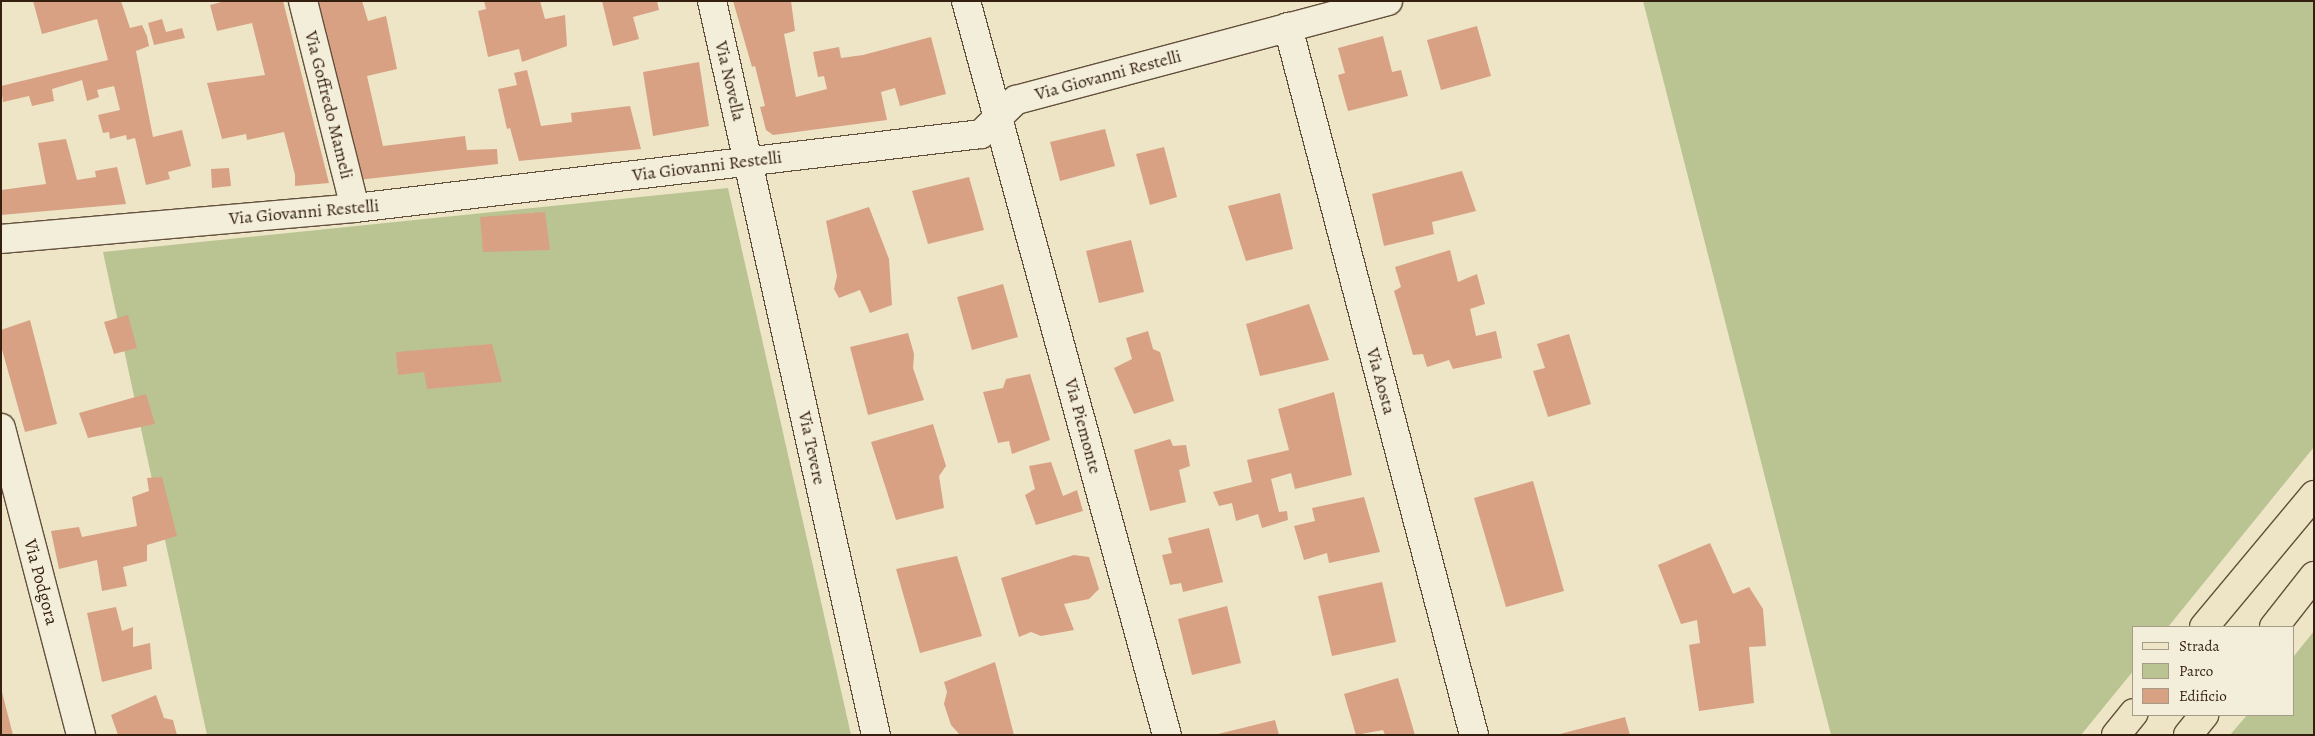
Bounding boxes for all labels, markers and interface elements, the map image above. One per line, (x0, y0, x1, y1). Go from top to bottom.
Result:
street label: Via Goffredo Mameli (300, 29, 358, 181)
street label: Via Novella (710, 39, 750, 123)
street label: Via Giovanni Restelli (1032, 45, 1184, 105)
street label: Via Giovanni Restelli (631, 146, 783, 186)
street label: Via Giovanni Restelli (228, 195, 380, 229)
street label: Via Aosta (1362, 345, 1400, 417)
street label: Via Piemonte (1060, 376, 1106, 476)
street label: Via Tevere (794, 409, 830, 487)
street label: Via Podgora (19, 537, 63, 627)
legend (2132, 626, 2295, 716)
text: Strada (2179, 636, 2220, 656)
text: Parco (2179, 661, 2213, 681)
text: Edificio (2179, 686, 2227, 706)

